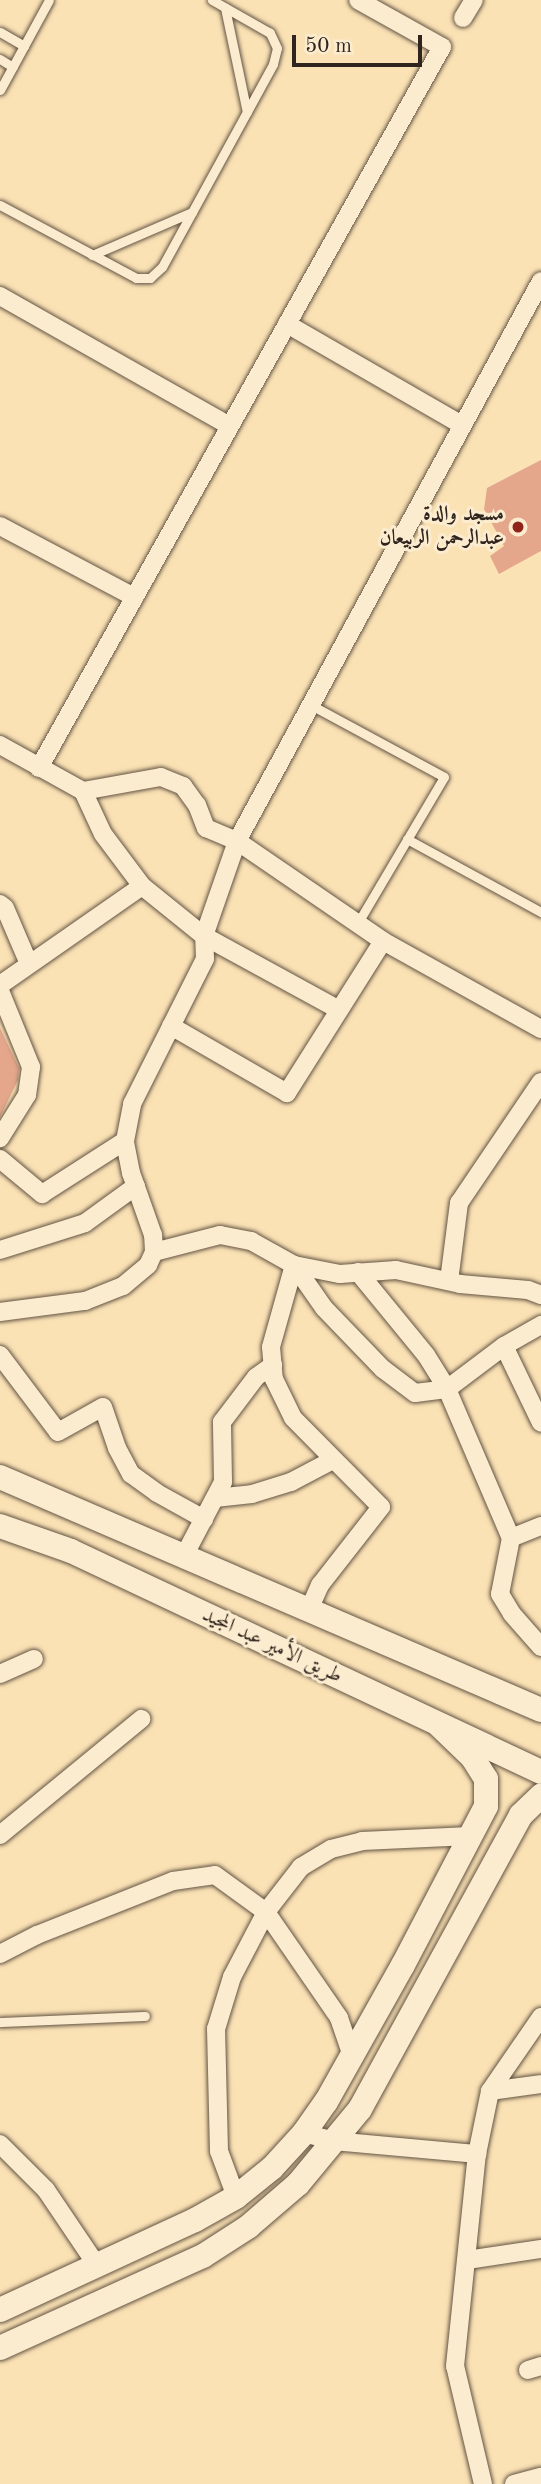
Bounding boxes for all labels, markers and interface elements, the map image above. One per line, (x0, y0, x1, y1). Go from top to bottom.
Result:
scale bar (296, 21, 426, 65)
text: 50 m (305, 36, 352, 57)
place label: مسجد والدة عبدالرحمن الربيعان (379, 502, 504, 552)
marker: مسجد والدة عبدالرحمن الربيعان (510, 519, 526, 535)
street label: طريق الأمير عبد المجيد (198, 1603, 346, 1689)

